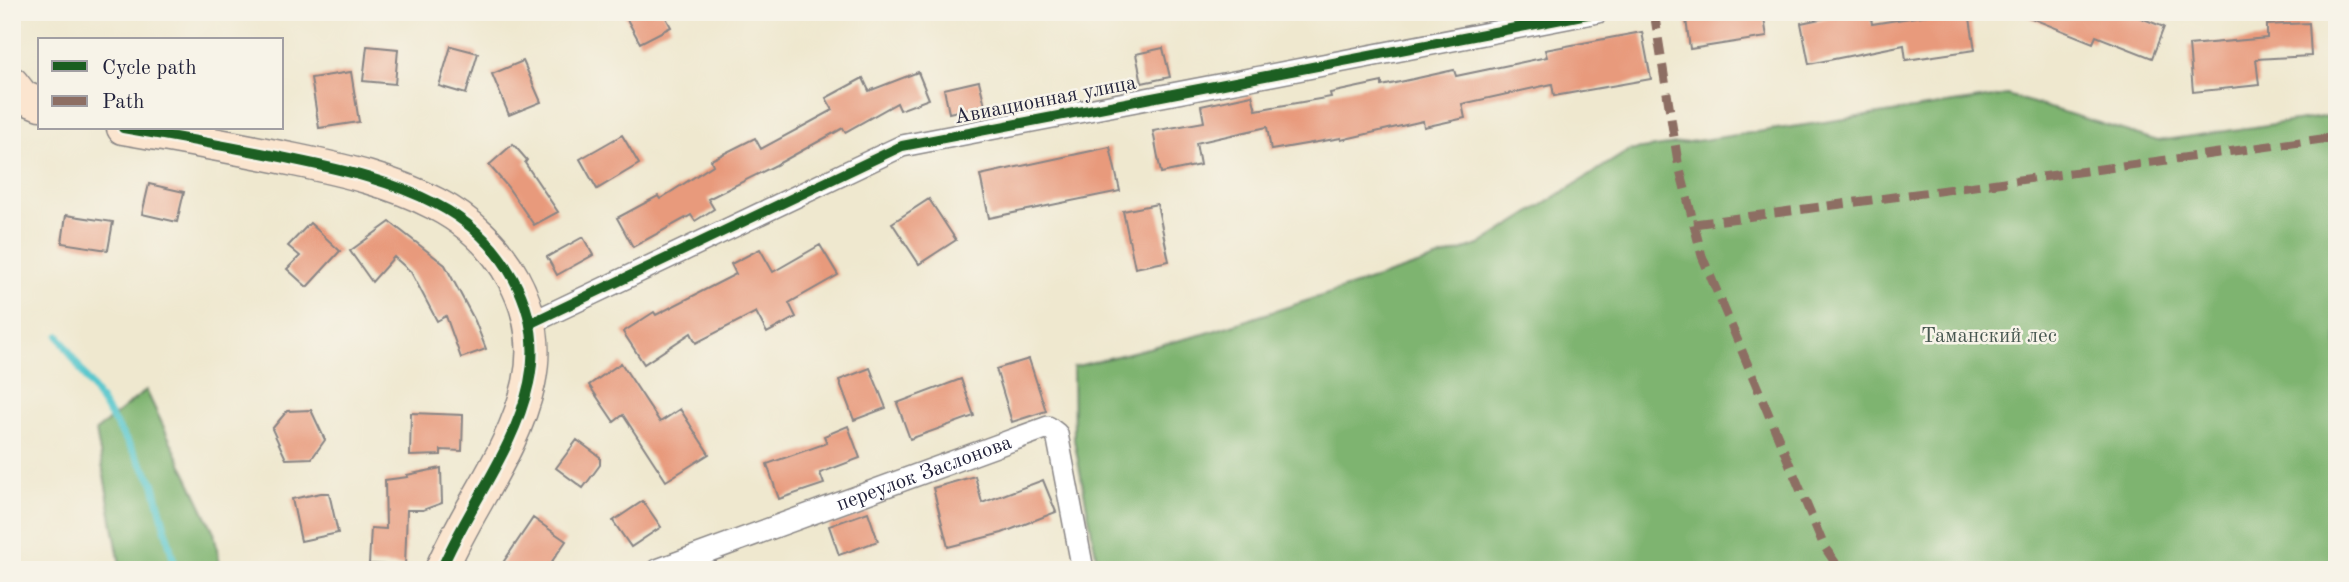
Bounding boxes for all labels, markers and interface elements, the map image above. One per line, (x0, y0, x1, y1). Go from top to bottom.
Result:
legend (38, 38, 284, 130)
text: Cycle path (102, 58, 197, 79)
street label: Авиационная улица (953, 73, 1138, 128)
text: Path (102, 92, 145, 113)
park label: Таманский лес (1921, 326, 2057, 347)
street label: переулок Заслонова (834, 432, 1015, 516)

